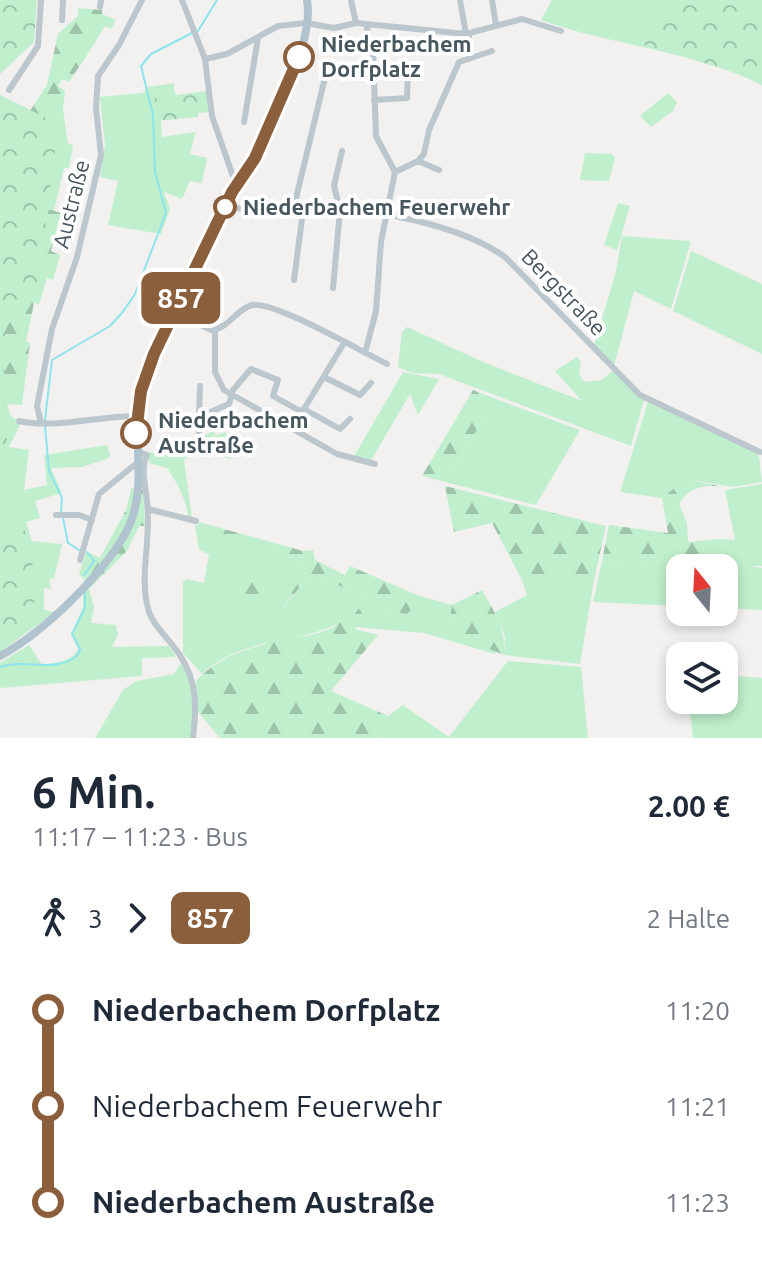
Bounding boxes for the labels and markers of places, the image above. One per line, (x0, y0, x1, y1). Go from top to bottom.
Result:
place label: Niederbachem Dorfplatz (321, 31, 472, 81)
marker: Niederbachem Dorfplatz (284, 42, 314, 72)
place label: Niederbachem Feuerwehr (243, 194, 510, 219)
marker: Niederbachem Feuerwehr (214, 196, 236, 218)
place label: Niederbachem Austraße (158, 407, 309, 457)
marker: Niederbachem Austraße (121, 418, 151, 448)

